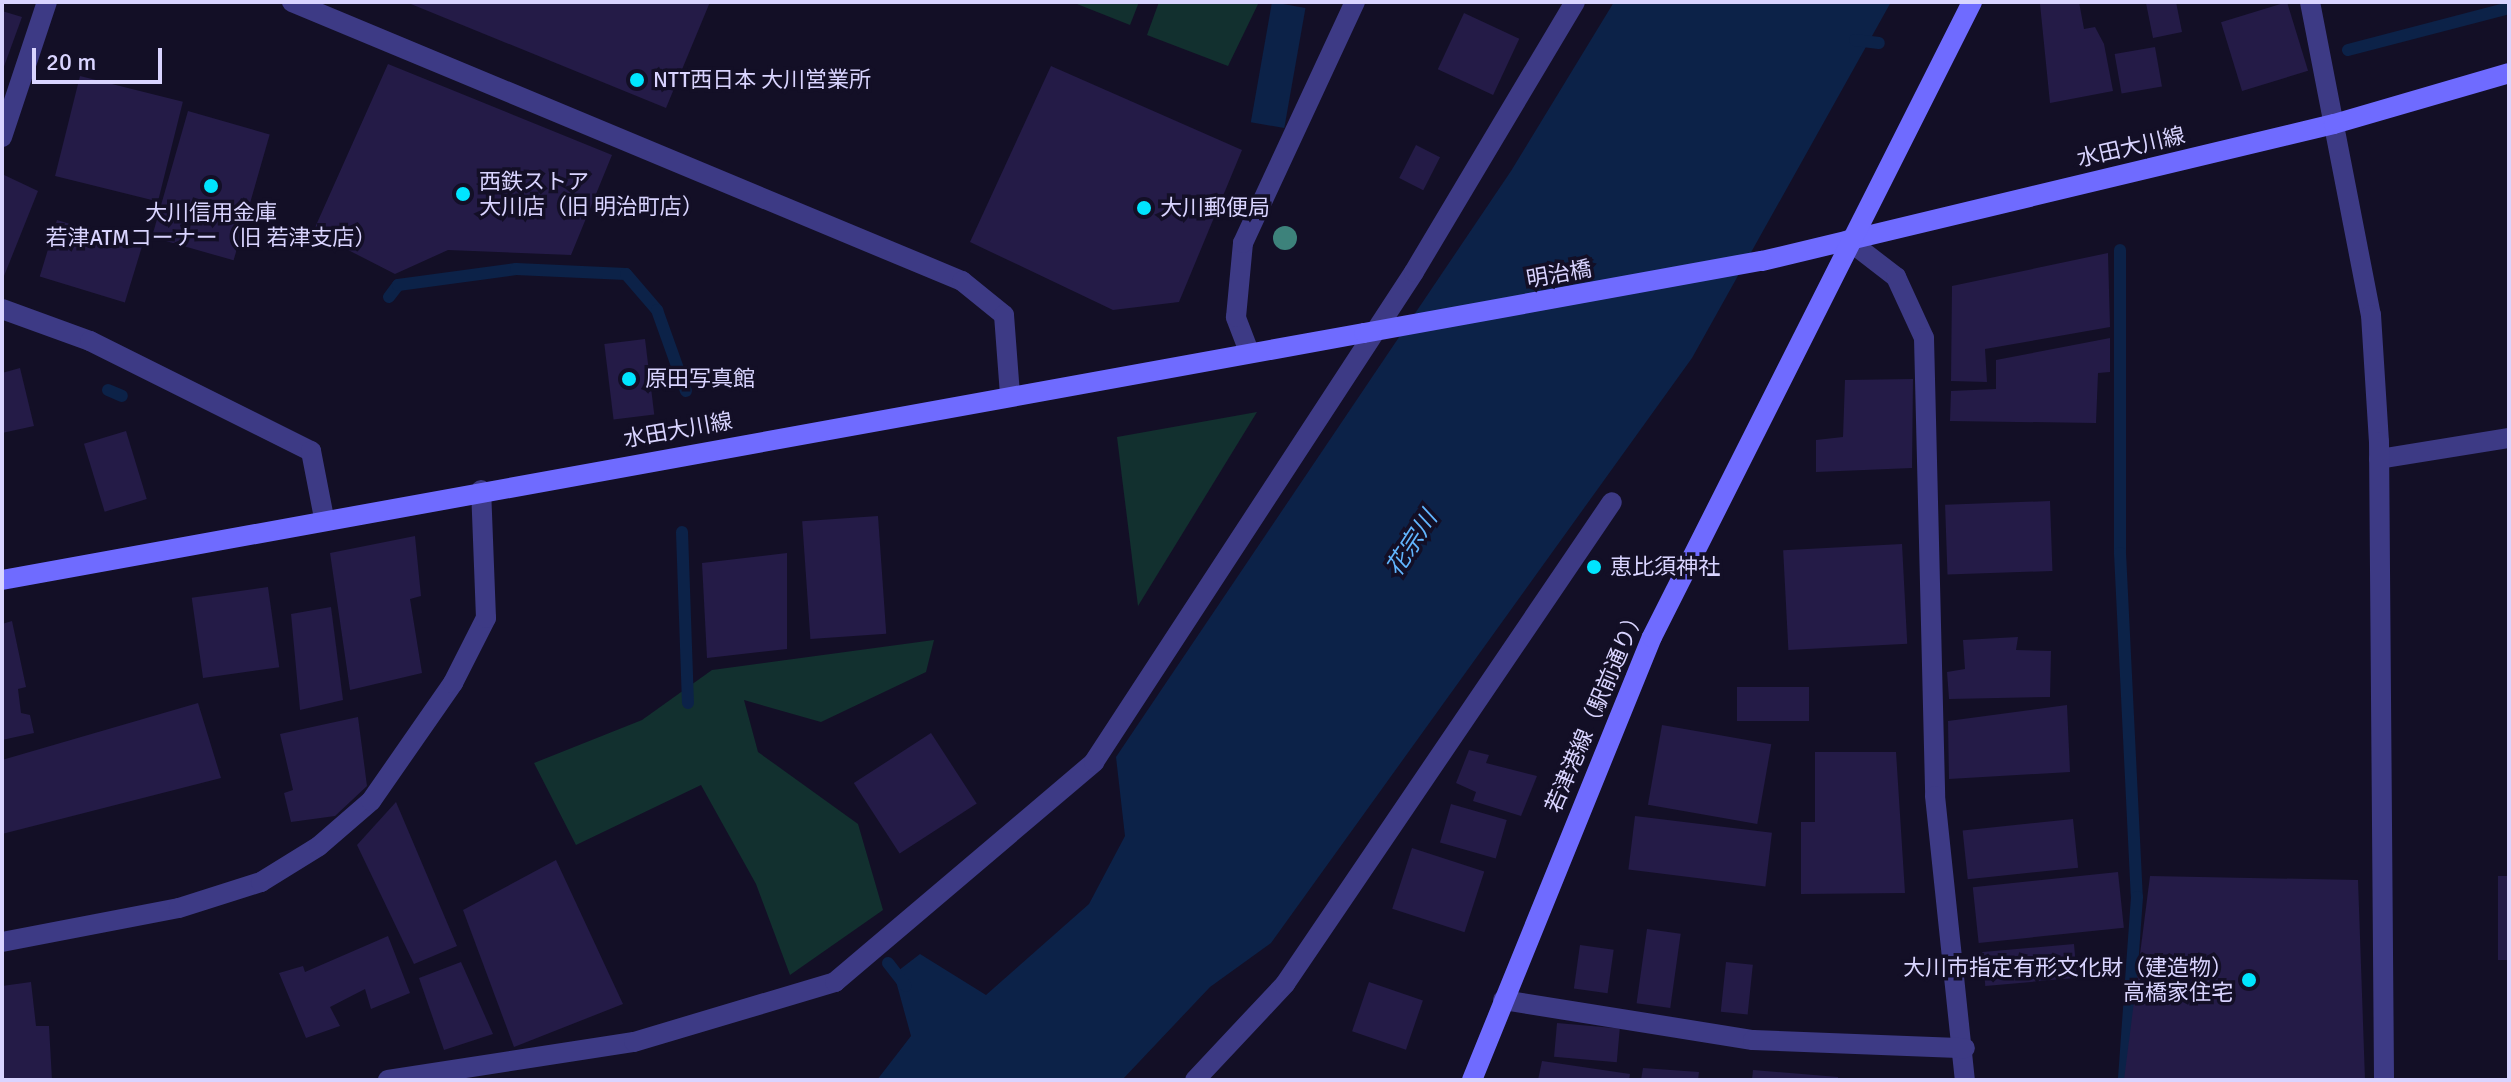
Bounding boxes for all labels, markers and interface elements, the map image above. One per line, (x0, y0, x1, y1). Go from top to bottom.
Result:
scale bar (36, 32, 166, 82)
text: 20 m (46, 47, 96, 77)
place label: NTT西日本 大川営業所 (653, 67, 871, 93)
marker: NTT西日本 大川営業所 (628, 71, 646, 89)
street label: 水田大川線 (2074, 122, 2188, 172)
place label: 西鉄ストア 大川店（旧 明治町店） (479, 168, 704, 220)
marker: 大川信用金庫 若津ATMコーナー（旧 若津支店） (202, 177, 220, 195)
marker: 西鉄ストア 大川店（旧 明治町店） (454, 185, 472, 203)
place label: 大川郵便局 (1160, 195, 1270, 221)
place label: 大川信用金庫 若津ATMコーナー（旧 若津支店） (45, 199, 377, 250)
marker: 大川郵便局 (1135, 199, 1153, 217)
street label: 明治橋 (1524, 255, 1594, 293)
place label: 原田写真館 (645, 366, 755, 392)
marker: 原田写真館 (620, 370, 638, 388)
street label: 水田大川線 (622, 407, 734, 453)
water label: 花宗川 (1380, 506, 1444, 582)
place label: 恵比須神社 (1610, 554, 1720, 580)
marker: 恵比須神社 (1585, 558, 1603, 576)
street label: 若津港線（駅前通り） (1540, 604, 1650, 816)
place label: 大川市指定有形文化財（建造物） 高橋家住宅 (1903, 954, 2233, 1006)
marker: 大川市指定有形文化財（建造物） 高橋家住宅 (2240, 971, 2258, 989)

